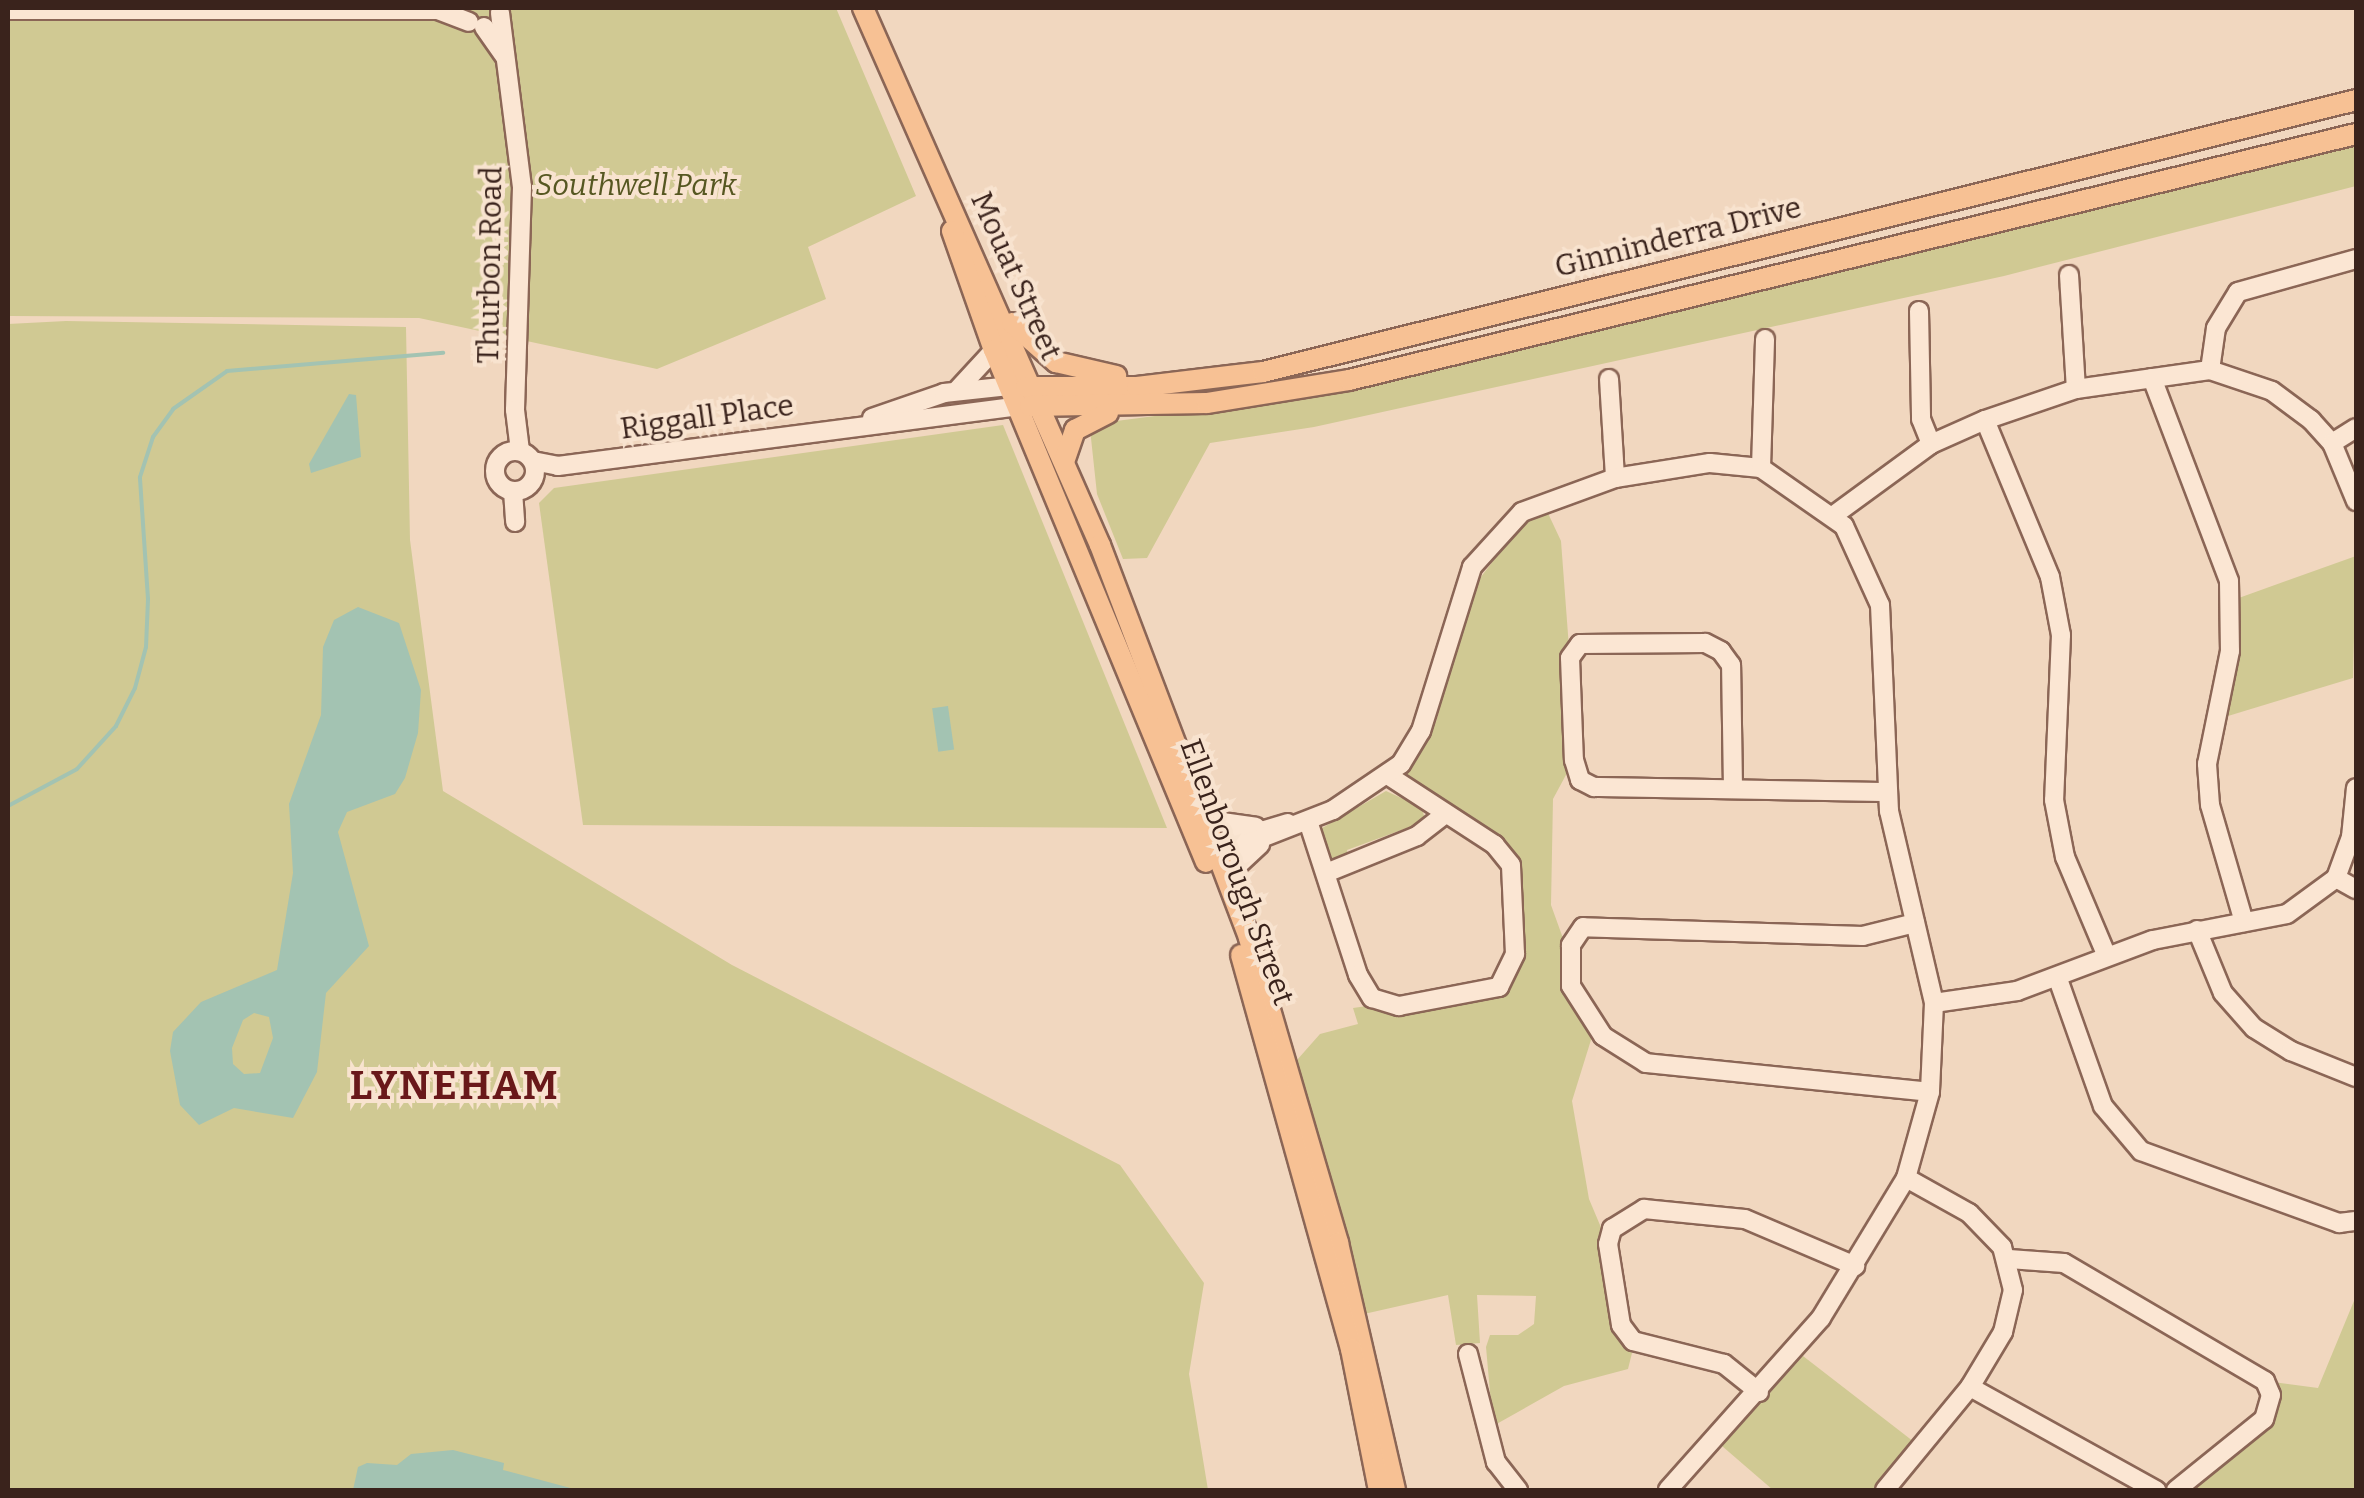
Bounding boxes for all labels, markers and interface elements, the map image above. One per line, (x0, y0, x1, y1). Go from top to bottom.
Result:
street label: Thurbon Road (470, 166, 510, 364)
park label: Southwell Park (535, 167, 737, 203)
street label: Mouat Street (963, 186, 1069, 366)
street label: Ginninderra Drive (1551, 189, 1805, 285)
street label: Riggall Place (618, 387, 796, 447)
street label: Ellenborough Street (1172, 734, 1302, 1010)
district label: LYNEHAM (350, 1062, 560, 1110)

